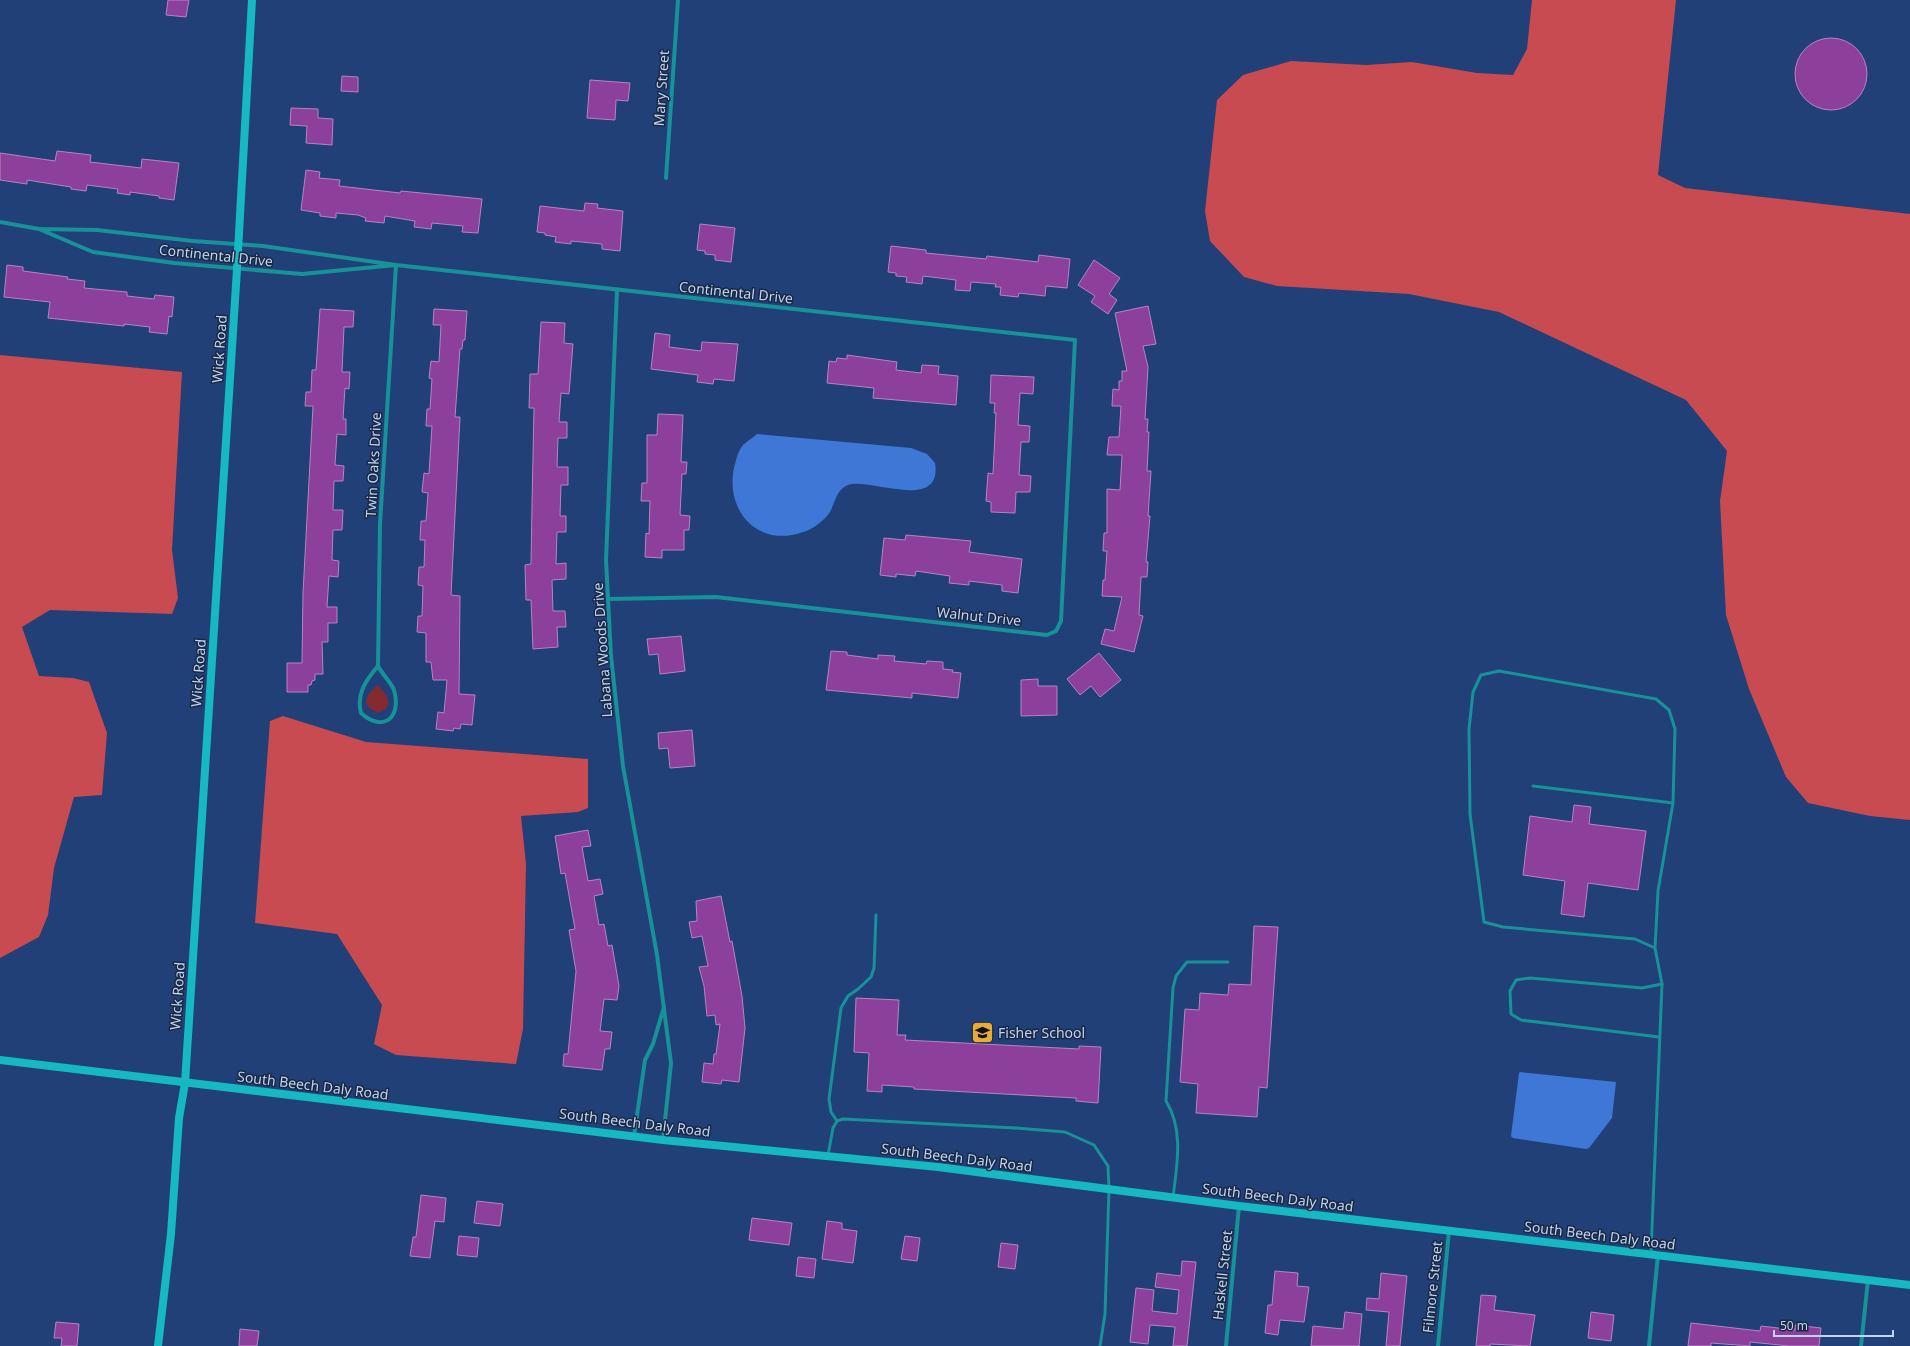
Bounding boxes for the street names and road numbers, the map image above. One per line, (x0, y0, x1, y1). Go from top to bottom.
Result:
street label: Mary Street (649, 49, 673, 127)
street label: Continental Drive (158, 240, 274, 270)
street label: Continental Drive (678, 277, 794, 307)
street label: Wick Road (207, 314, 231, 384)
street label: Twin Oaks Drive (361, 412, 385, 518)
street label: Labana Woods Drive (588, 582, 616, 718)
street label: Walnut Drive (936, 602, 1022, 630)
street label: Wick Road (186, 638, 210, 708)
street label: Wick Road (165, 961, 189, 1031)
street label: South Beech Daly Road (236, 1066, 390, 1104)
street label: South Beech Daly Road (558, 1103, 712, 1141)
street label: South Beech Daly Road (880, 1138, 1034, 1176)
street label: South Beech Daly Road (1201, 1178, 1355, 1216)
street label: South Beech Daly Road (1523, 1216, 1677, 1254)
street label: Haskell Street (1208, 1229, 1236, 1321)
street label: Filmore Street (1418, 1240, 1446, 1334)

